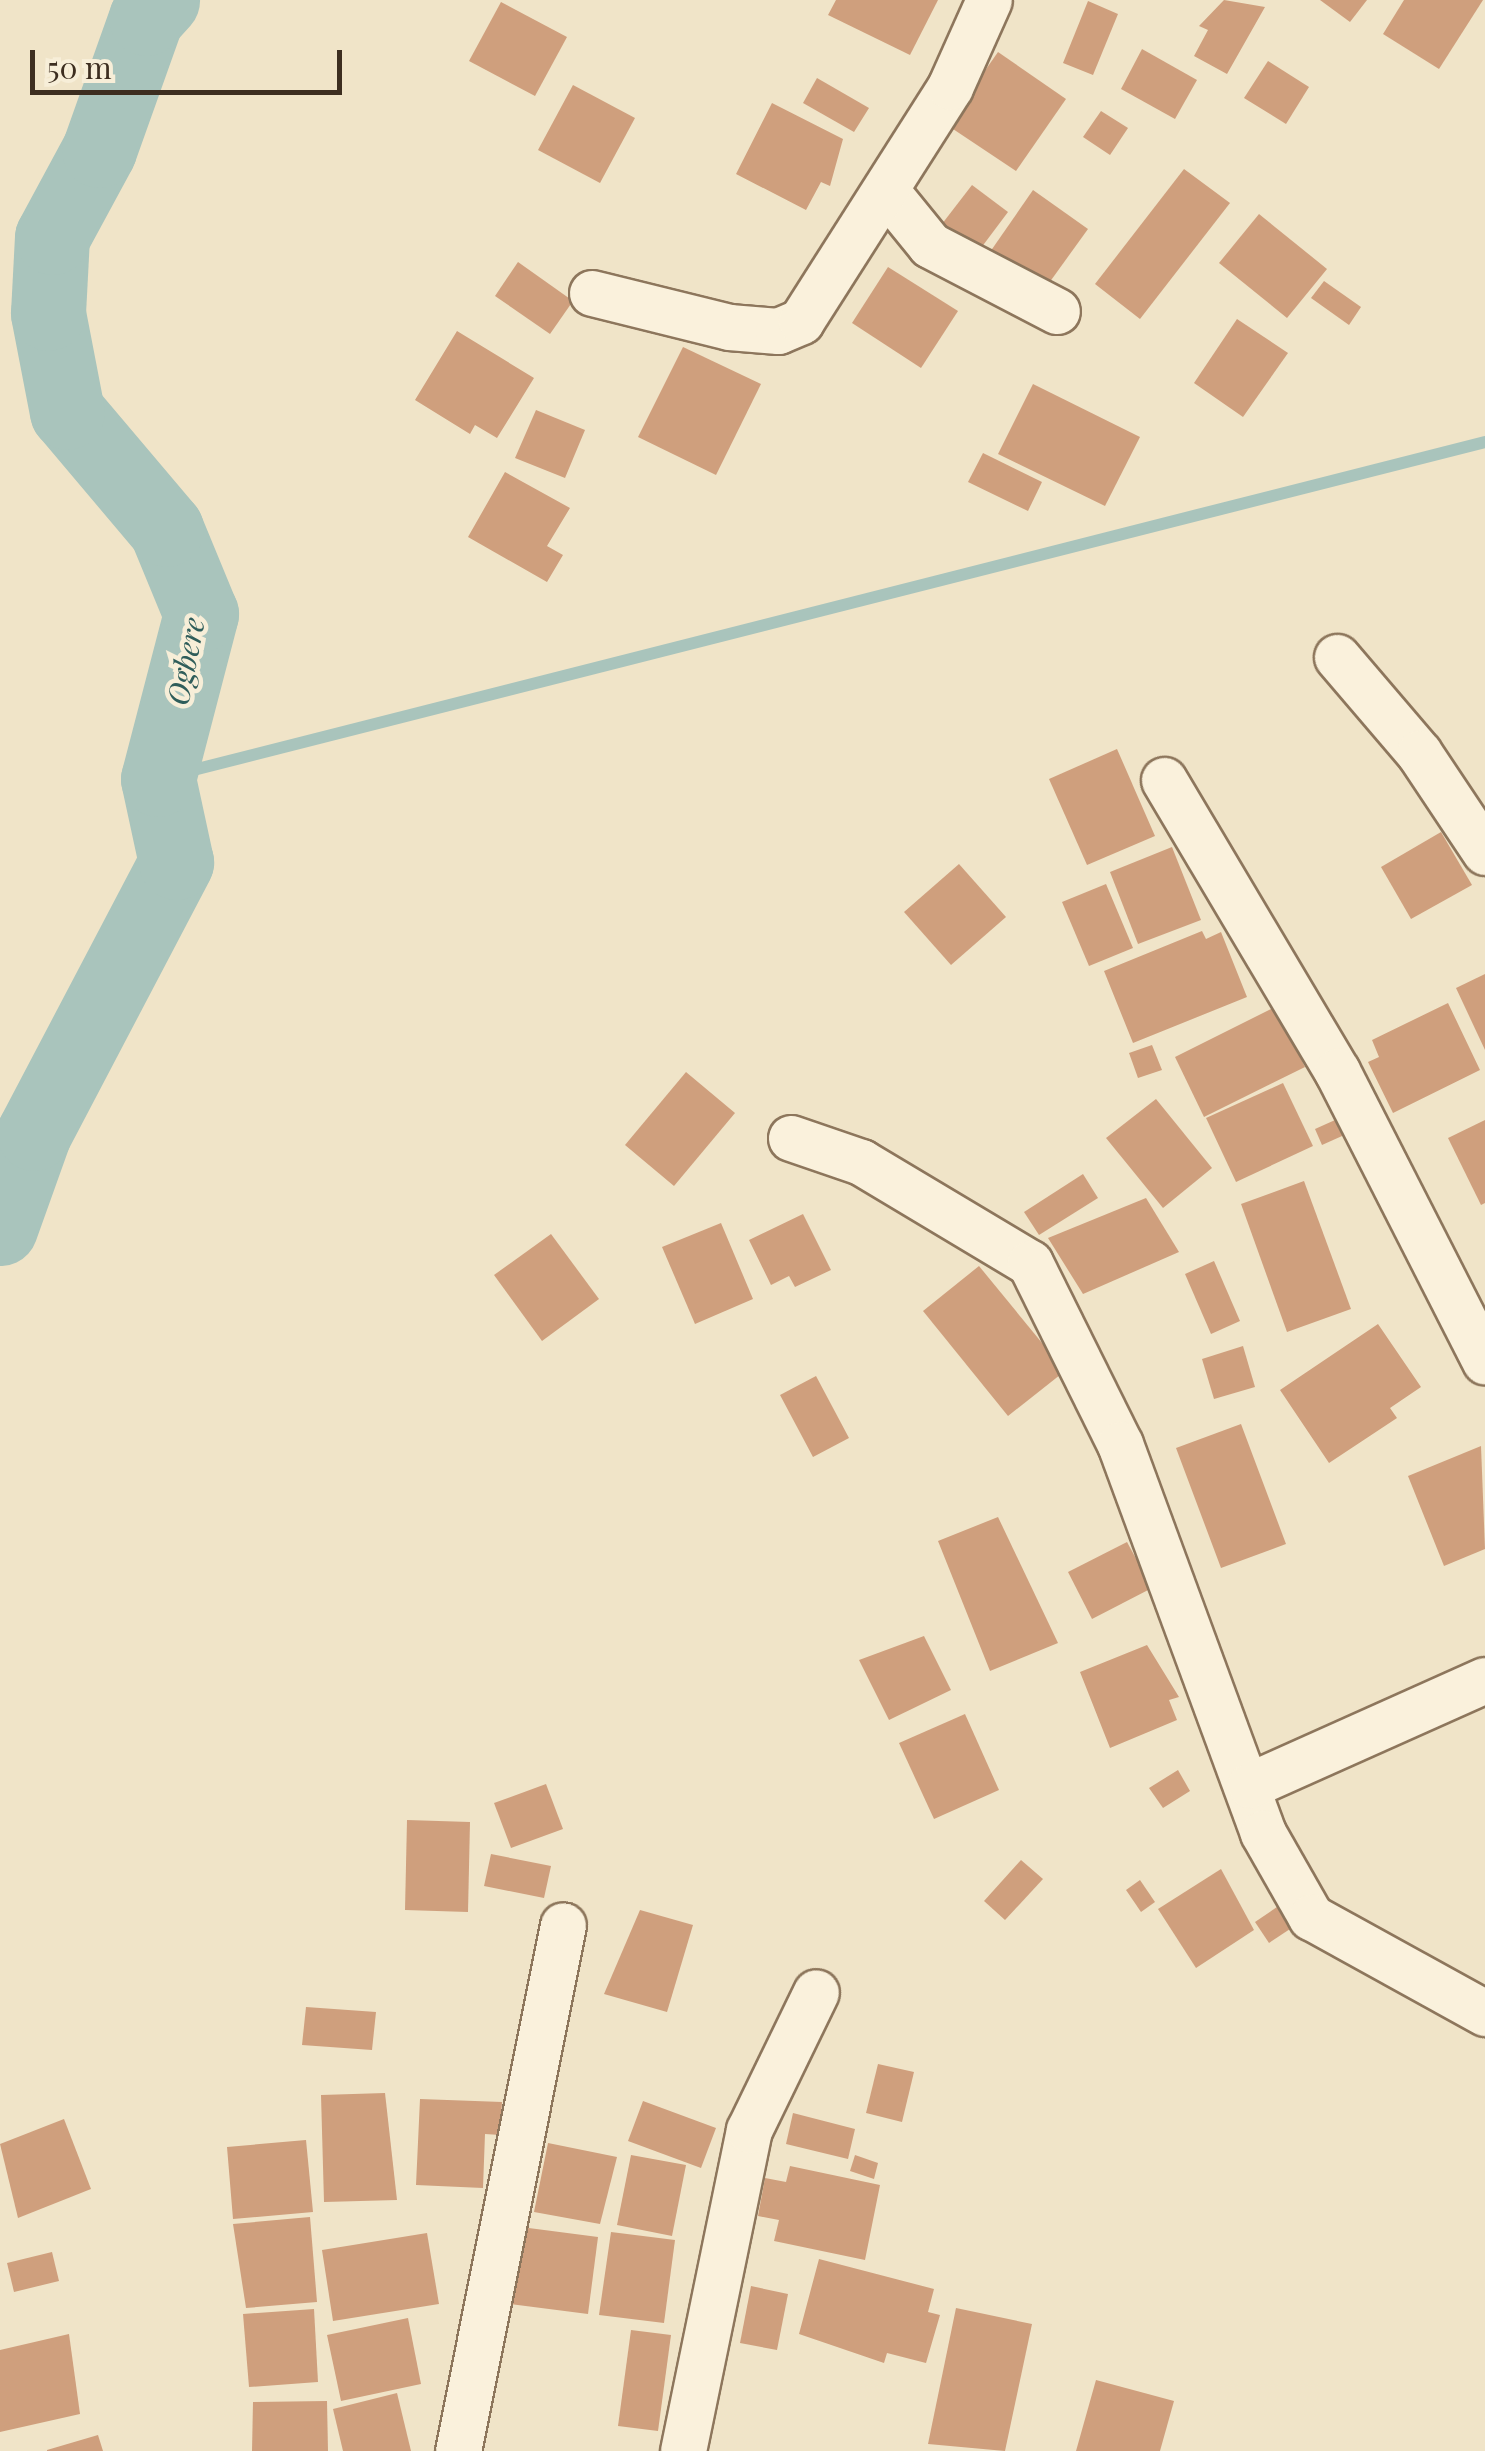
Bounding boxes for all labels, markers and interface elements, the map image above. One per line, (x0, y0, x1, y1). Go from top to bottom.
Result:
scale bar (35, 30, 348, 92)
text: 50 m (47, 47, 112, 87)
water label: Ogbere (159, 614, 211, 708)

